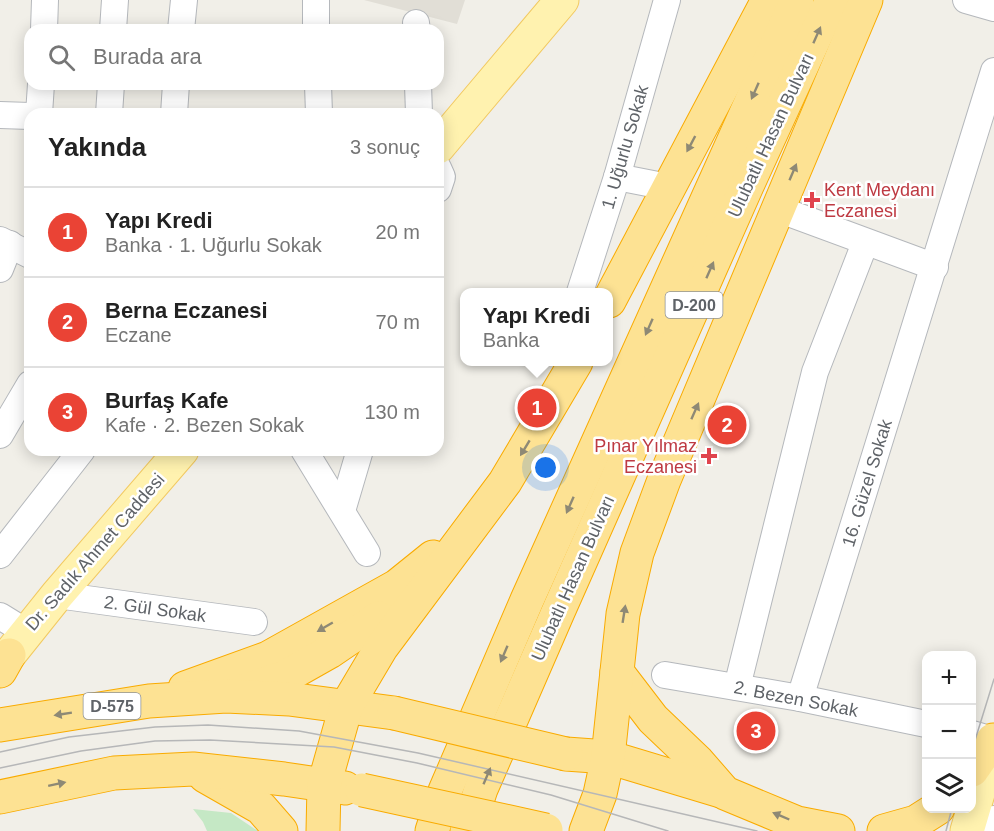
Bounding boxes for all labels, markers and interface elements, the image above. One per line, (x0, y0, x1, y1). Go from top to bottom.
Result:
search box (24, 24, 444, 90)
one-way arrow (812, 27, 821, 44)
icon: search (45, 41, 78, 74)
text: Burada ara (93, 44, 202, 69)
street label: Ulubatlı Hasan Bulvarı (724, 50, 818, 220)
street label: 1. Uğurlu Sokak (598, 82, 653, 211)
one-way arrow (750, 83, 760, 101)
text: Yakında (48, 132, 146, 162)
text: 3 sonuç (350, 136, 420, 158)
one-way arrow (686, 136, 696, 153)
one-way arrow (788, 163, 798, 181)
place label: Kent Meydanı Eczanesi (824, 180, 935, 221)
marker: Kent Meydanı Eczanesi (805, 193, 819, 207)
text: Yapı Kredi (105, 208, 213, 233)
text: 1 (62, 221, 73, 243)
text: 20 m (376, 221, 420, 243)
text: Banka · 1. Uğurlu Sokak (105, 234, 322, 256)
one-way arrow (705, 262, 714, 279)
popup (460, 288, 613, 366)
road number: D-200 (666, 292, 722, 318)
text: Berna Eczanesi (105, 298, 268, 323)
text: Yapı Kredi (483, 303, 590, 328)
text: 2 (62, 311, 73, 333)
text: 70 m (376, 311, 420, 333)
one-way arrow (645, 318, 654, 335)
text: Eczane (105, 324, 172, 346)
text: Banka (483, 329, 539, 351)
pin: 1 (518, 386, 556, 430)
text: Burfaş Kafe (105, 388, 228, 413)
text: 3 (62, 401, 73, 423)
text: 130 m (364, 401, 420, 423)
one-way arrow (690, 402, 699, 419)
pin: 2 (708, 402, 746, 448)
text: Kafe · 2. Bezen Sokak (105, 414, 304, 436)
street label: 16. Güzel Sokak (838, 416, 896, 549)
place label: Pınar Yılmaz Eczanesi (594, 436, 697, 477)
one-way arrow (520, 440, 531, 456)
marker: Pınar Yılmaz Eczanesi (702, 449, 716, 463)
your location (531, 453, 560, 482)
street label: Dr. Sadık Ahmet Caddesi (21, 470, 169, 634)
street label: Ulubatlı Hasan Bulvarı (527, 492, 619, 664)
one-way arrow (565, 496, 574, 513)
street label: 2. Gül Sokak (103, 592, 208, 626)
one-way arrow (620, 604, 629, 623)
one-way arrow (317, 621, 333, 632)
one-way arrow (499, 645, 508, 663)
map controls (922, 651, 976, 813)
button: + (922, 651, 976, 705)
street label: 2. Bezen Sokak (732, 677, 861, 721)
road number: D-575 (84, 693, 140, 719)
button: − (922, 705, 976, 759)
pin: 3 (736, 708, 776, 754)
one-way arrow (54, 709, 73, 718)
button: layers (922, 759, 976, 813)
one-way arrow (483, 767, 492, 785)
one-way arrow (48, 779, 66, 789)
one-way arrow (772, 811, 790, 821)

